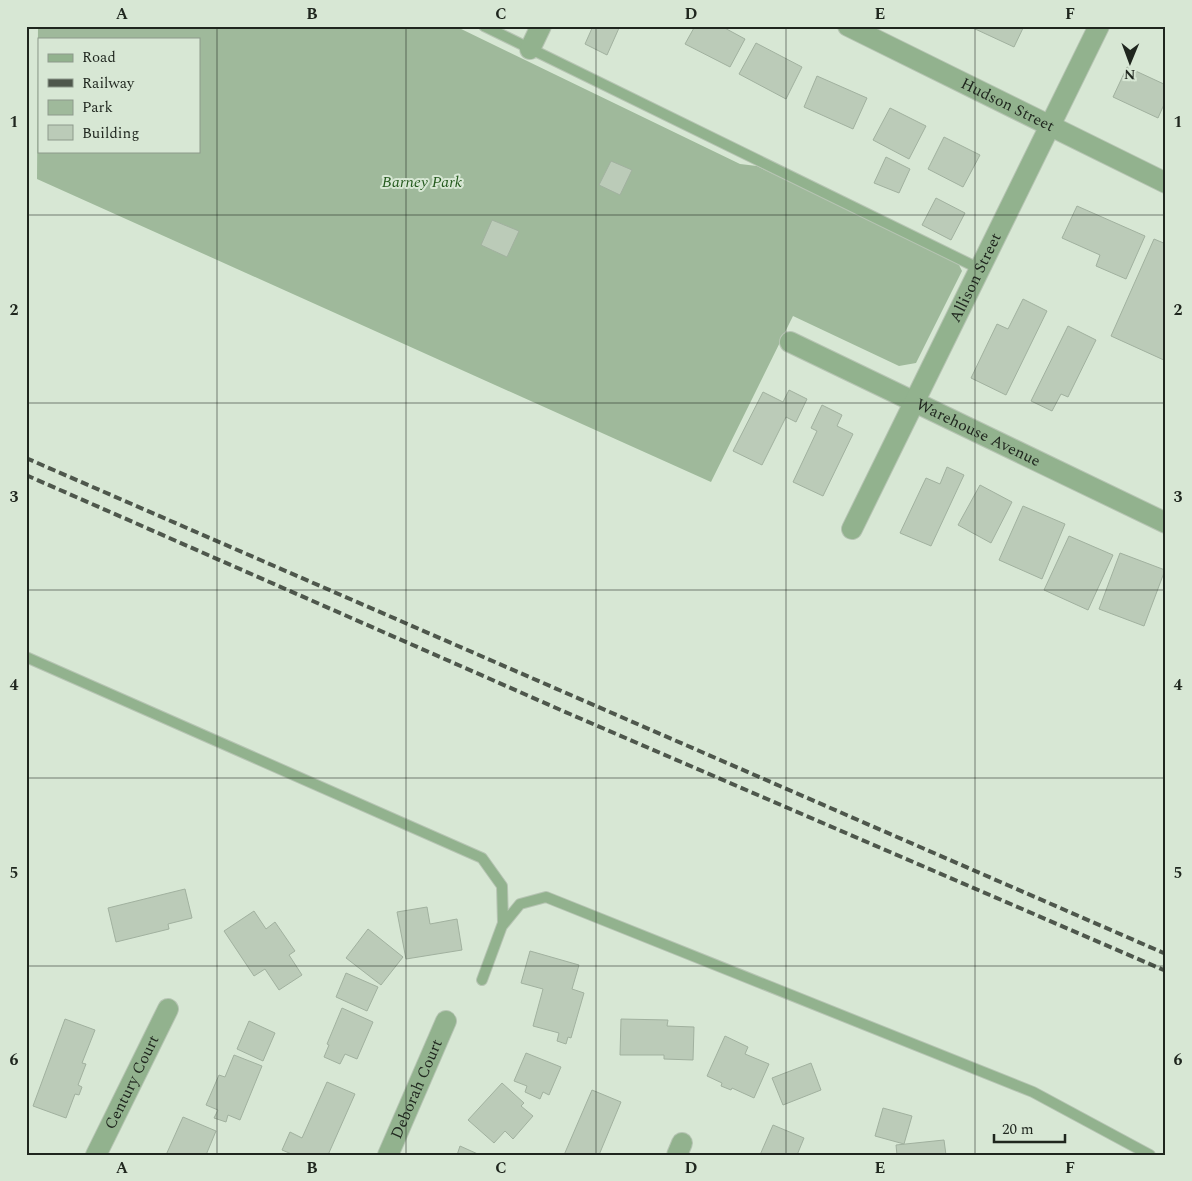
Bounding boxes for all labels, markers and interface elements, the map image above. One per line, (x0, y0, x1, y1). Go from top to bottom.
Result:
text: A (116, 2, 129, 26)
text: B (306, 2, 318, 26)
text: C (495, 2, 507, 26)
text: D (685, 2, 698, 26)
text: E (875, 2, 885, 26)
text: F (1065, 2, 1075, 26)
legend (38, 38, 200, 152)
north arrow (1104, 38, 1154, 88)
text: Road (82, 46, 116, 69)
text: N (1124, 64, 1136, 85)
text: Railway (82, 72, 135, 95)
street label: Hudson Street (957, 72, 1059, 138)
text: Park (82, 96, 113, 119)
text: 1 (10, 110, 18, 134)
text: 1 (1174, 110, 1182, 134)
text: Building (82, 122, 139, 145)
park label: Barney Park (382, 170, 463, 194)
street label: Allison Street (943, 228, 1008, 327)
text: 2 (10, 298, 19, 322)
text: 2 (1174, 298, 1183, 322)
street label: Warehouse Avenue (912, 392, 1045, 473)
text: 3 (10, 485, 19, 509)
text: 3 (1174, 485, 1183, 509)
text: 4 (10, 673, 19, 697)
text: 4 (1174, 673, 1183, 697)
text: 5 (10, 861, 18, 885)
text: 5 (1174, 861, 1182, 885)
street label: Century Court (98, 1031, 165, 1134)
street label: Deborah Court (384, 1035, 449, 1143)
text: 6 (10, 1048, 19, 1072)
text: 6 (1174, 1048, 1183, 1072)
scale bar (994, 1111, 1066, 1143)
text: 20 m (1002, 1118, 1034, 1141)
text: A (116, 1156, 129, 1180)
text: B (306, 1156, 318, 1180)
text: C (495, 1156, 507, 1180)
text: D (685, 1156, 698, 1180)
text: E (875, 1156, 885, 1180)
text: F (1065, 1156, 1075, 1180)

